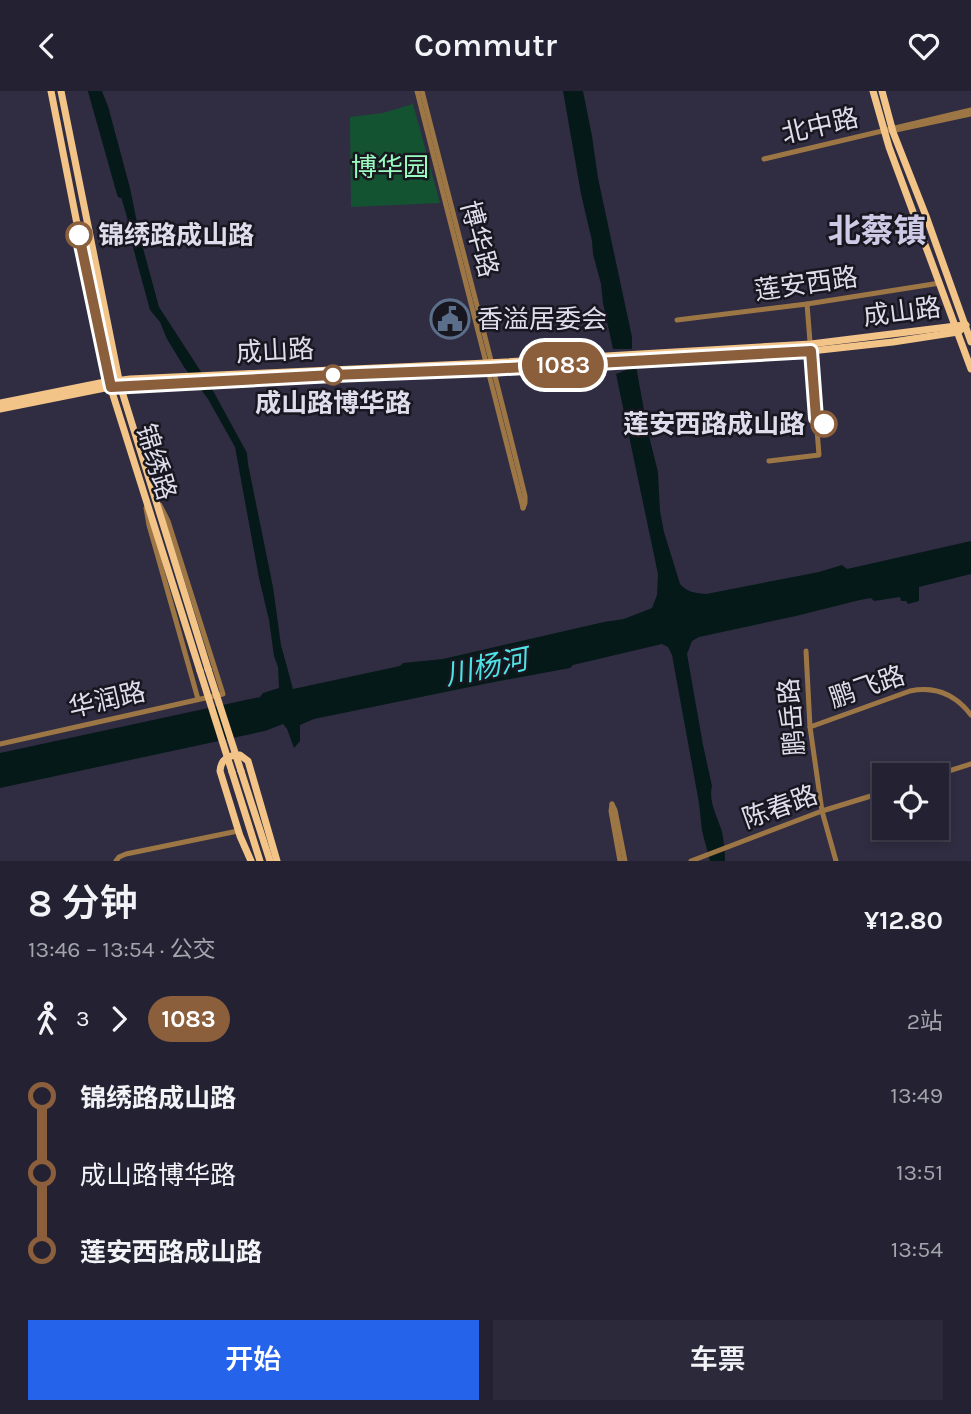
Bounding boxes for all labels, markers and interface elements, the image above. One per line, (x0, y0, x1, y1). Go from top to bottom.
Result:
icon: back (28, 27, 66, 65)
text: Commutr (414, 27, 557, 64)
icon: heart (905, 27, 943, 65)
street label: 北中路 (779, 102, 861, 150)
park label: 博华园 (351, 152, 429, 183)
street label: 博华路 (454, 197, 504, 281)
district label: 北蔡镇 (828, 212, 927, 250)
place label: 锦绣路成山路 (98, 220, 254, 251)
marker: 锦绣路成山路 (66, 222, 92, 248)
street label: 莲安西路 (752, 261, 860, 307)
street label: 成山路 (861, 292, 943, 332)
public building icon: 香溢居委会 (429, 298, 471, 340)
place label: 香溢居委会 (477, 304, 607, 335)
street label: 成山路 (235, 333, 315, 369)
line badge: 1083 (514, 342, 612, 388)
text: 1083 (536, 351, 590, 379)
marker: 成山路博华路 (323, 365, 343, 385)
place label: 成山路博华路 (255, 388, 411, 419)
place label: 莲安西路成山路 (623, 409, 805, 440)
marker: 莲安西路成山路 (811, 411, 837, 437)
street label: 锦绣路 (130, 420, 182, 504)
water label: 川杨河 (441, 641, 535, 692)
street label: 鹏飞路 (825, 660, 909, 714)
street label: 华润路 (66, 676, 148, 724)
street label: 鹏岳路 (773, 677, 811, 757)
map controls (872, 763, 949, 840)
button: locate (872, 763, 949, 840)
street label: 陈春路 (738, 779, 822, 835)
text: 8 分钟 (28, 881, 138, 926)
text: ¥12.80 (864, 905, 943, 936)
text: 13:46 – 13:54 · 公交 (28, 936, 216, 963)
icon: walk (28, 1000, 66, 1038)
icon: forward (100, 1000, 138, 1038)
text: 3 (76, 1005, 90, 1032)
text: 1083 (162, 1005, 216, 1033)
text: 2站 (907, 1008, 943, 1035)
text: 13:49 (890, 1082, 943, 1109)
text: 锦绣路成山路 (80, 1083, 236, 1114)
text: 13:51 (896, 1159, 943, 1186)
text: 成山路博华路 (80, 1160, 236, 1191)
text: 13:54 (891, 1236, 943, 1263)
text: 莲安西路成山路 (80, 1237, 262, 1268)
button: 开始 (28, 1320, 479, 1400)
button: 车票 (493, 1320, 943, 1400)

